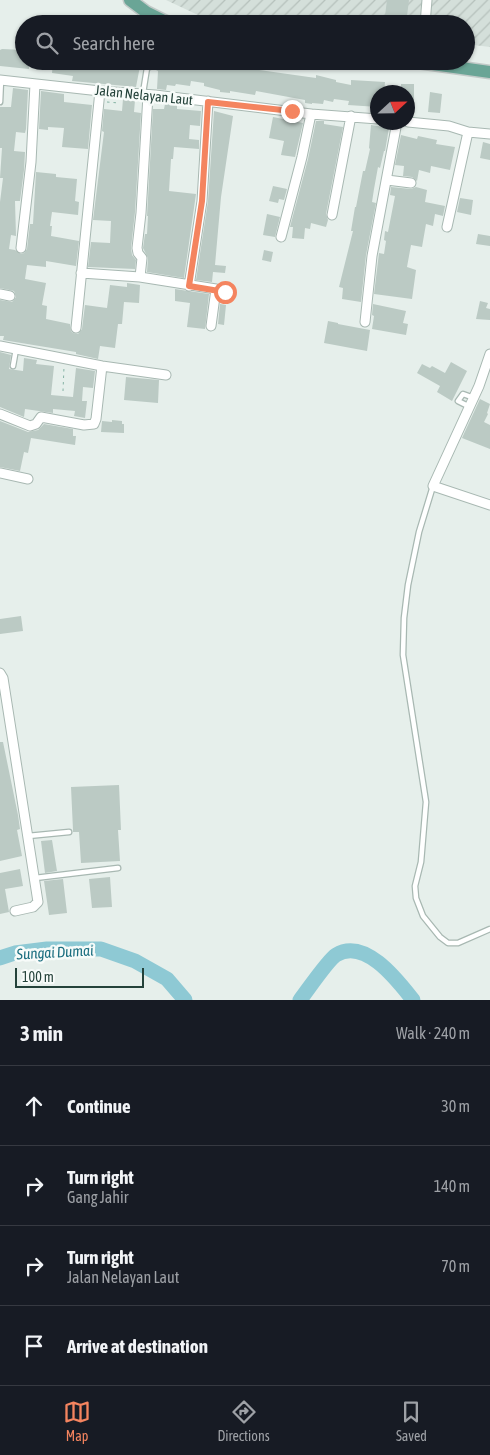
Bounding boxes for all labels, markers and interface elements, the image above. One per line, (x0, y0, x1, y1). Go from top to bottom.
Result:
search box (15, 15, 475, 70)
icon: search (33, 29, 61, 57)
text: Search here (73, 32, 155, 54)
street label: Jalan Nelayan Laut (94, 82, 194, 108)
north arrow (370, 85, 415, 130)
route end (281, 100, 304, 123)
route start (214, 281, 237, 304)
water label: Sungai Dumai (15, 941, 94, 963)
scale bar (15, 965, 144, 988)
text: 100 m (22, 969, 54, 985)
text: 3 min (20, 1021, 63, 1045)
text: Walk · 240 m (396, 1024, 470, 1042)
icon: ahead (20, 1092, 48, 1120)
text: Continue (67, 1095, 131, 1117)
text: 30 m (441, 1097, 470, 1115)
text: Turn right (67, 1166, 134, 1188)
icon: right (20, 1172, 48, 1200)
text: 140 m (434, 1177, 470, 1195)
text: Gang Jahir (67, 1188, 128, 1206)
text: Turn right (67, 1246, 134, 1268)
icon: right (20, 1252, 48, 1280)
text: 70 m (441, 1257, 470, 1275)
text: Jalan Nelayan Laut (67, 1268, 179, 1286)
icon: arrive (20, 1332, 48, 1360)
text: Arrive at destination (67, 1335, 208, 1357)
tab: Map (63, 1398, 91, 1444)
tab: Directions (217, 1398, 270, 1444)
tab: Saved (396, 1398, 427, 1444)

